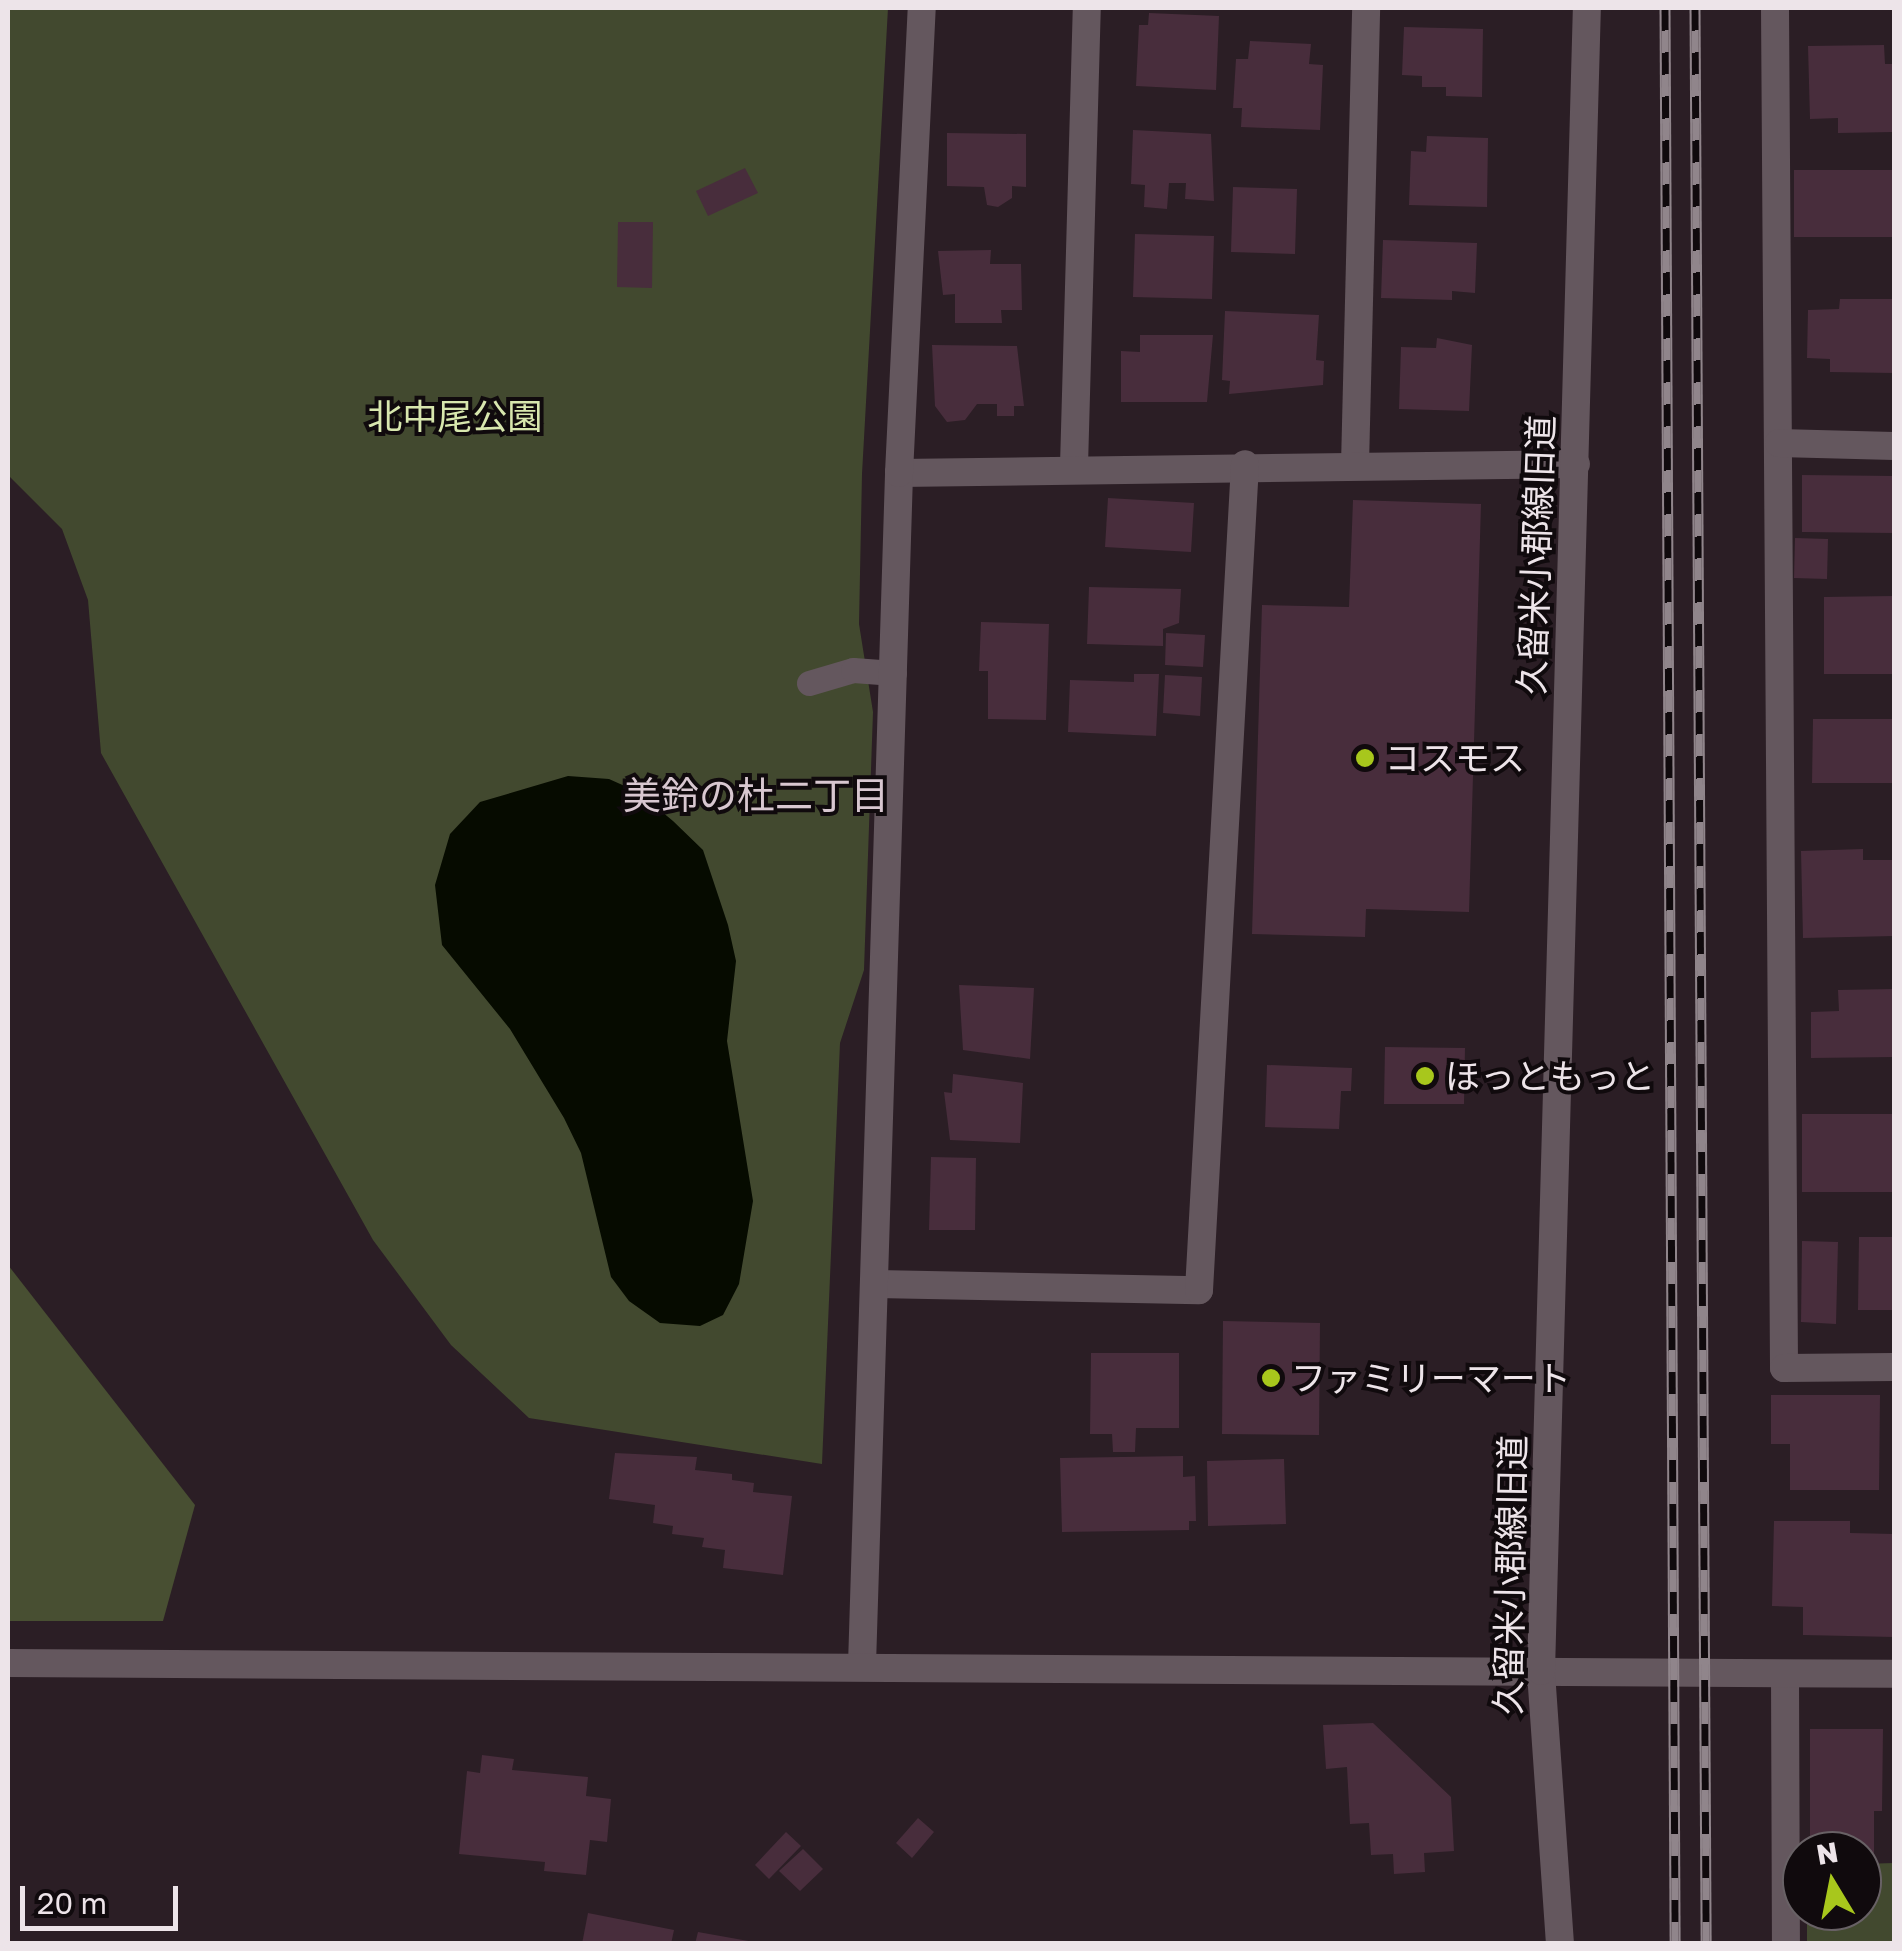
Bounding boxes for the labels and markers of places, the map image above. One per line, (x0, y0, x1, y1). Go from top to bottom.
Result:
place label: コスモス (1385, 737, 1525, 779)
marker: コスモス (1354, 747, 1376, 769)
place label: ほっともっと (1445, 1055, 1655, 1097)
marker: ほっともっと (1414, 1065, 1436, 1087)
place label: ファミリーマート (1291, 1357, 1571, 1399)
marker: ファミリーマート (1260, 1367, 1282, 1389)

